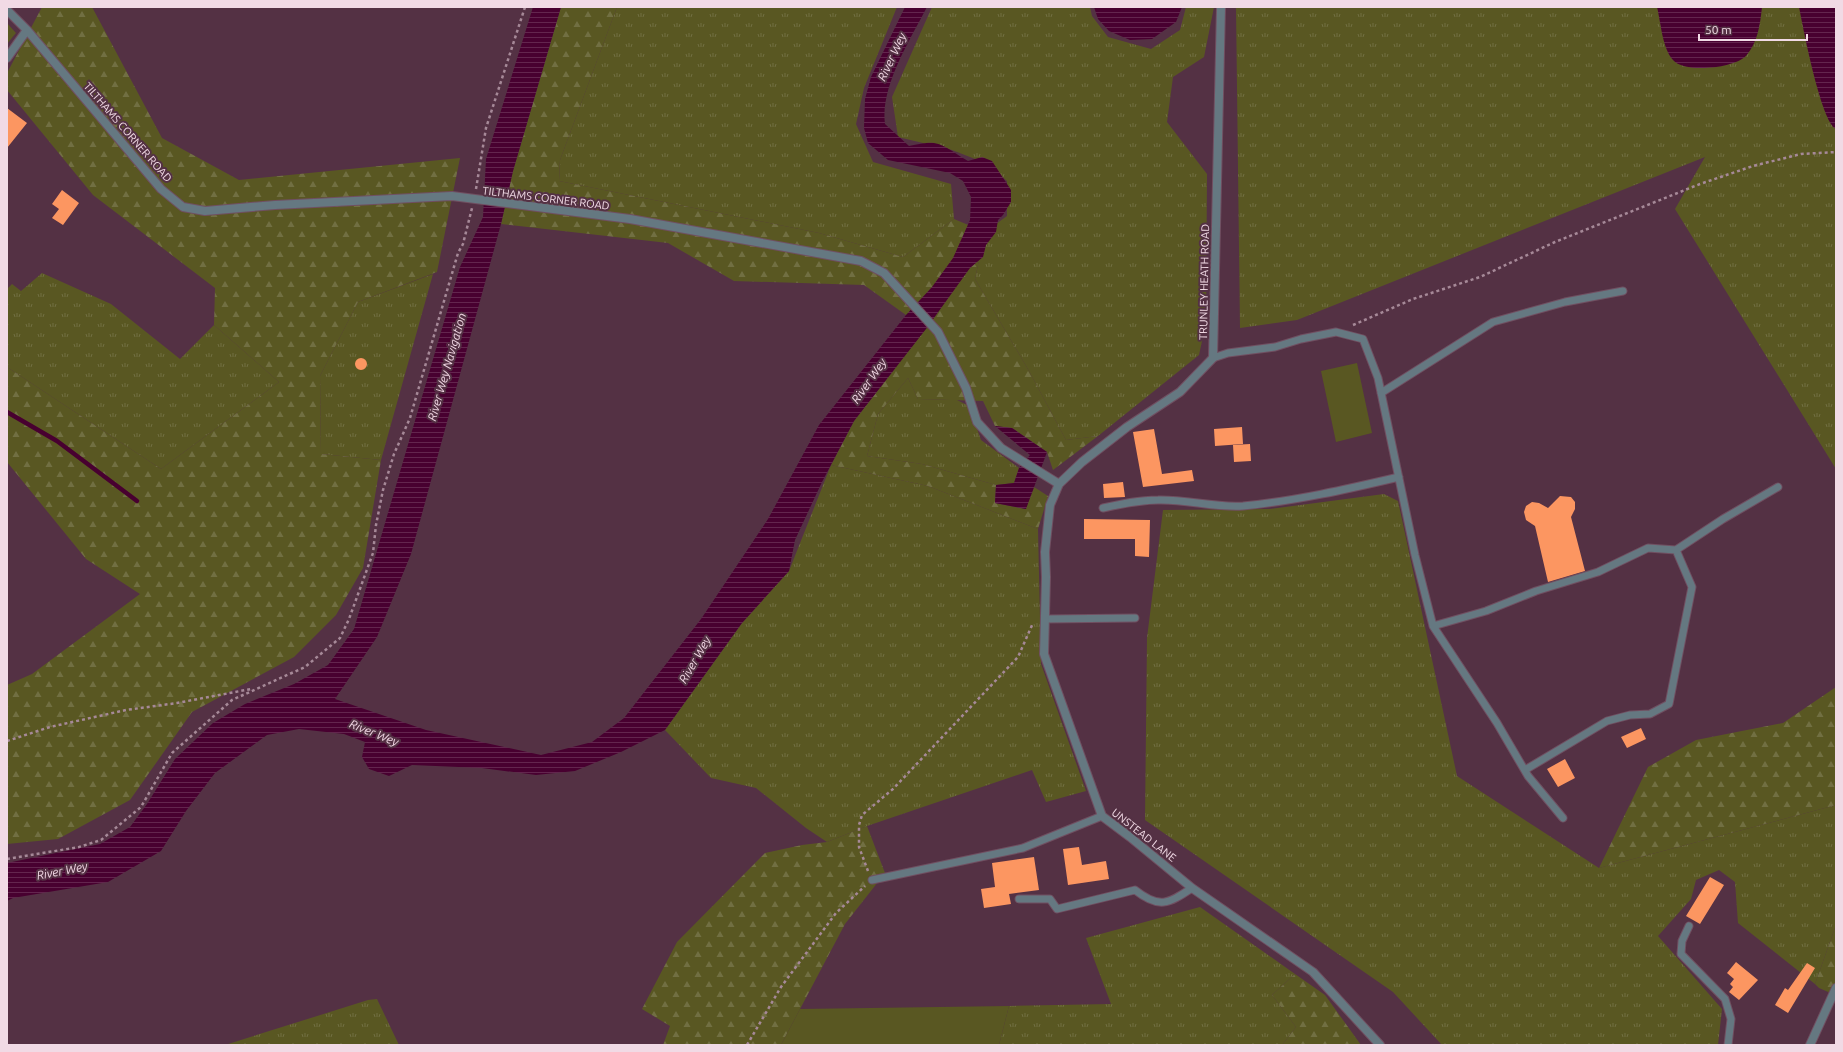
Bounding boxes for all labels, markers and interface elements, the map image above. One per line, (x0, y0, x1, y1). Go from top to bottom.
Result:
scale bar (1699, 16, 1807, 42)
text: 50 m (1705, 23, 1732, 36)
water label: River Wey (875, 30, 908, 83)
street label: TILTHAMS CORNER ROAD (82, 80, 175, 184)
street label: TILTHAMS CORNER ROAD (482, 184, 610, 212)
street label: TRUNLEY HEATH ROAD (1197, 224, 1211, 340)
water label: River Wey Navigation (425, 311, 468, 422)
water label: River Wey (848, 356, 889, 406)
water label: River Wey (676, 634, 713, 685)
water label: River Wey (348, 717, 401, 748)
street label: UNSTEAD LANE (1110, 806, 1178, 864)
water label: River Wey (35, 859, 89, 882)

